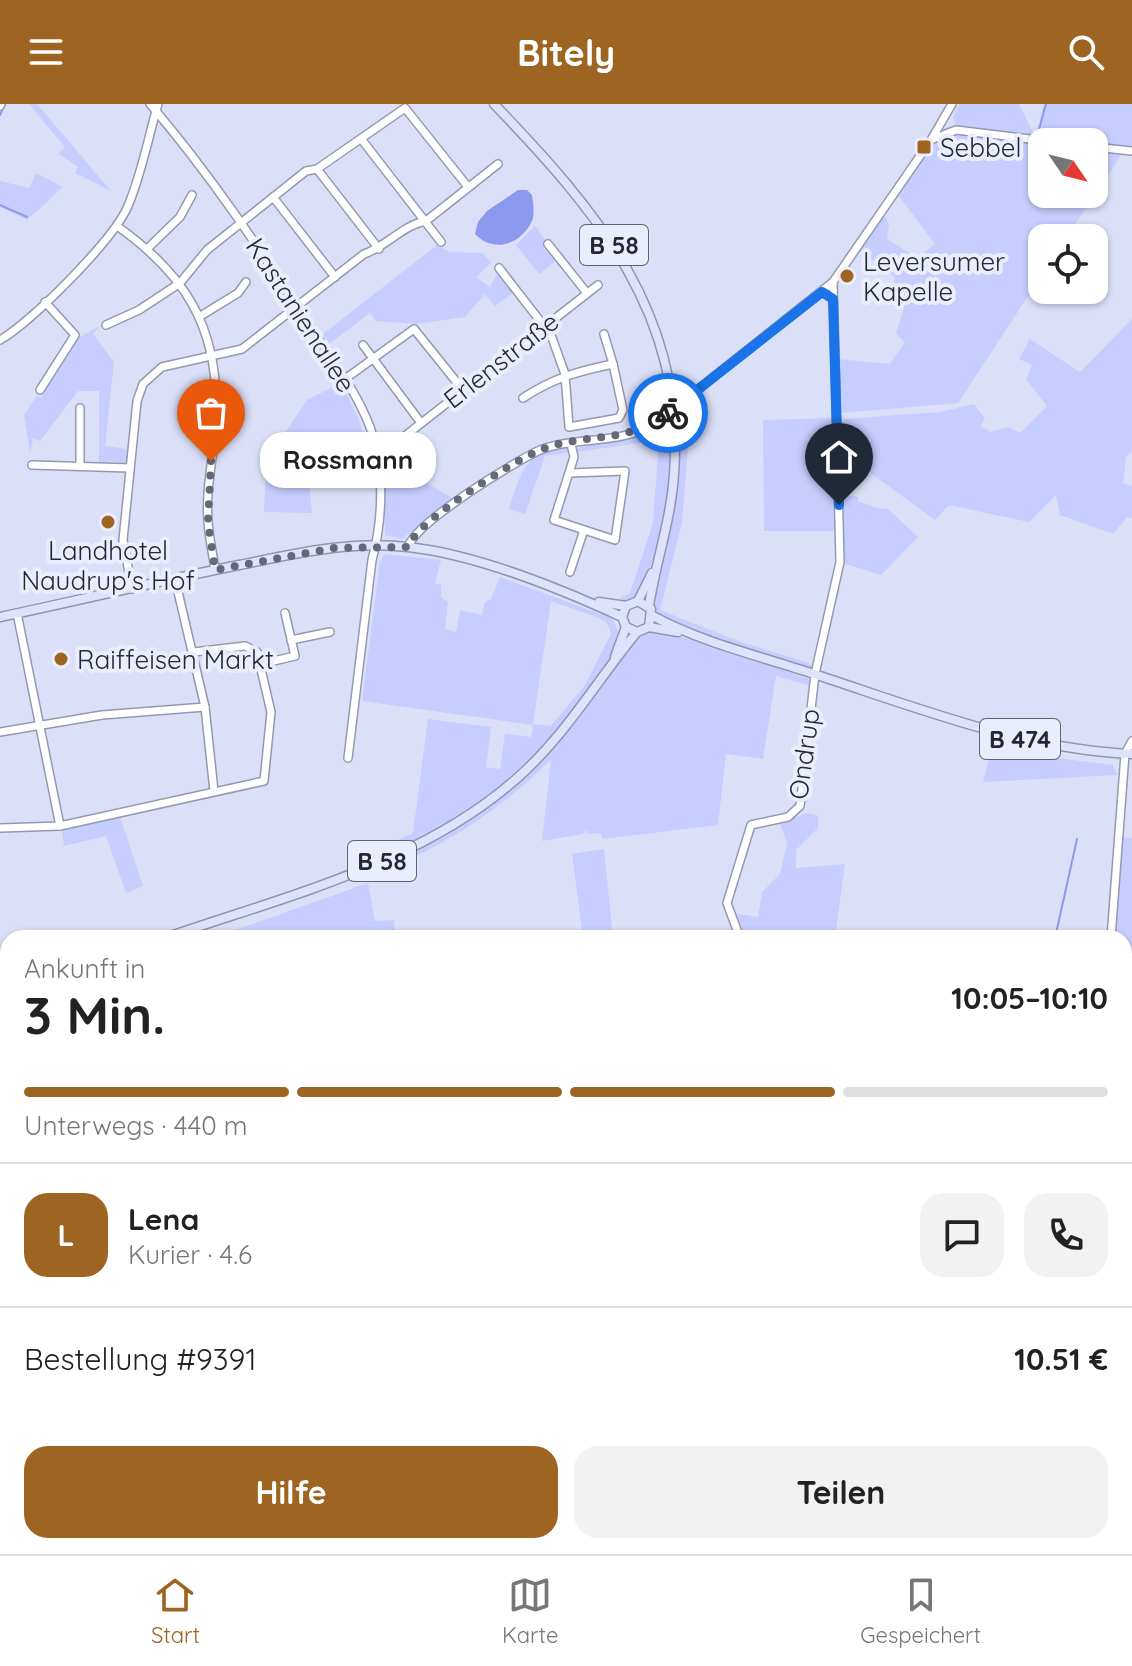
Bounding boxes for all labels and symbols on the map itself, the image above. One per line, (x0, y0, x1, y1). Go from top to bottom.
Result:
north arrow (1028, 128, 1108, 208)
place label: Sebbel (940, 131, 1021, 164)
marker: Sebbel (915, 138, 933, 156)
road number: B 58 (580, 225, 648, 265)
street label: Kastanienallee (239, 232, 363, 398)
place label: Leversumer Kapelle (863, 245, 1005, 308)
marker: Leversumer Kapelle (838, 267, 856, 285)
street label: Erlenstraße (437, 305, 565, 415)
courier (628, 373, 708, 453)
pin (177, 379, 245, 461)
pin (805, 423, 873, 505)
callout: Rossmann (259, 433, 435, 489)
marker: Landhotel Naudrup's Hof (99, 513, 117, 531)
place label: Landhotel Naudrup's Hof (21, 534, 195, 597)
place label: Raiffeisen Markt (77, 643, 274, 676)
marker: Raiffeisen Markt (52, 650, 70, 668)
street label: Ondrup (781, 707, 827, 801)
road number: B 474 (980, 719, 1060, 759)
road number: B 58 (348, 841, 416, 881)

